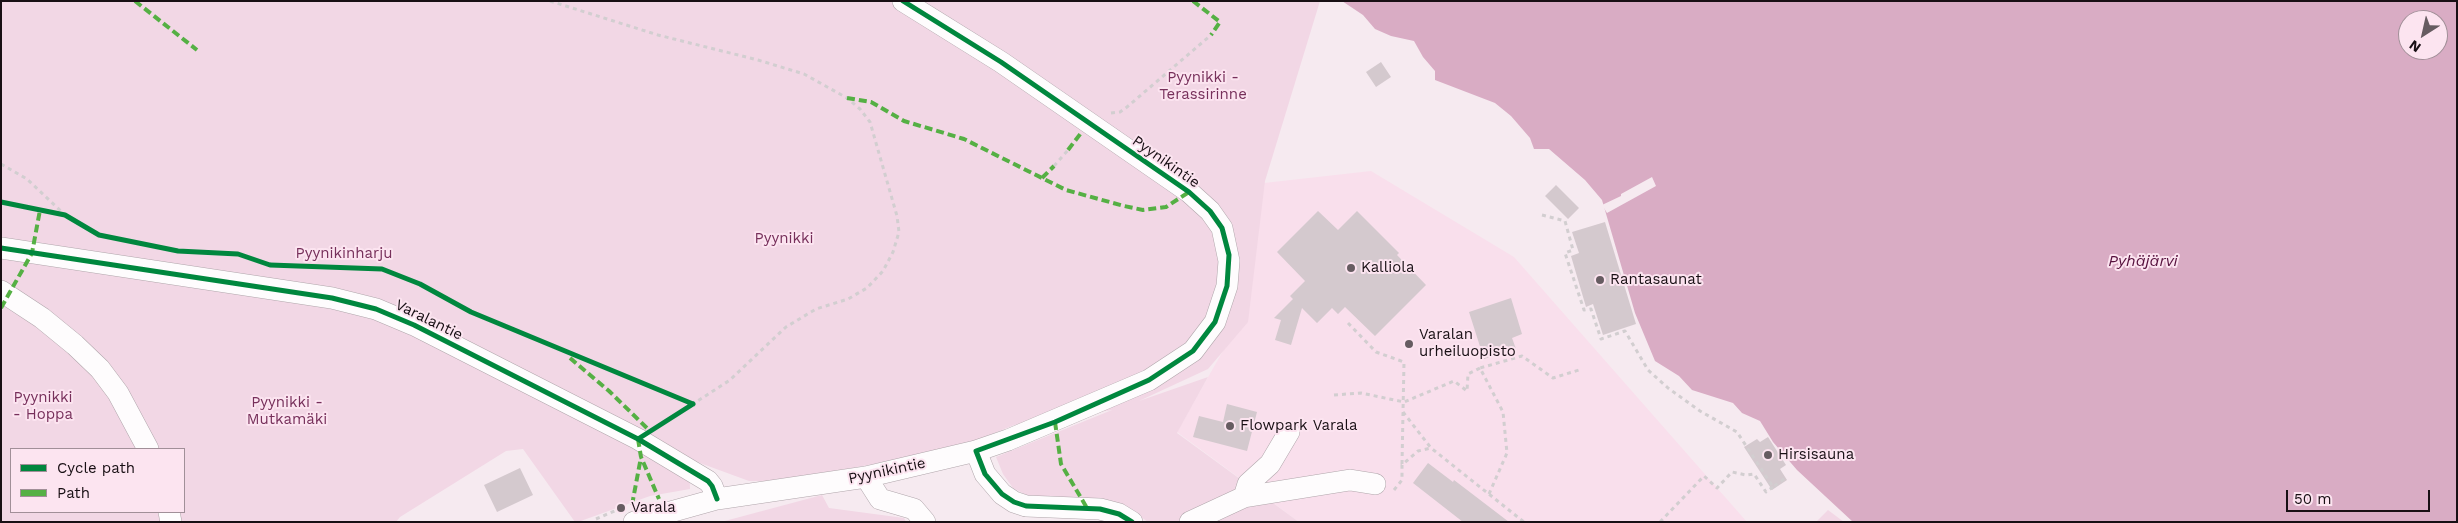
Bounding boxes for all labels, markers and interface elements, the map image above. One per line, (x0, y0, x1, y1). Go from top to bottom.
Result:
north arrow (2398, 10, 2448, 60)
text: N (2406, 37, 2424, 56)
park label: Pyynikki - Terassirinne (1159, 69, 1247, 104)
street label: Pyynikintie (1129, 132, 1203, 192)
park label: Pyynikki (755, 230, 813, 248)
park label: Pyynikinharju (296, 245, 392, 263)
water label: Pyhäjärvi (2108, 251, 2178, 271)
place label: Kalliola (1361, 259, 1414, 277)
marker: Kalliola (1345, 262, 1357, 274)
place label: Rantasaunat (1610, 271, 1702, 289)
marker: Rantasaunat (1594, 274, 1606, 286)
street label: Varalantie (392, 296, 466, 344)
place label: Varalan urheiluopisto (1419, 326, 1516, 361)
marker: Varalan urheiluopisto (1403, 338, 1415, 350)
park label: Pyynikki - Hoppa (13, 389, 73, 424)
park label: Pyynikki - Mutkamäki (247, 394, 327, 429)
place label: Flowpark Varala (1240, 417, 1357, 435)
marker: Flowpark Varala (1224, 420, 1236, 432)
place label: Hirsisauna (1778, 446, 1854, 464)
legend (10, 448, 185, 513)
marker: Hirsisauna (1762, 449, 1774, 461)
street label: Pyynikintie (847, 454, 927, 488)
text: Cycle path (57, 459, 135, 477)
scale bar (2288, 480, 2432, 512)
text: Path (57, 484, 90, 502)
text: 50 m (2294, 490, 2331, 508)
place label: Varala (631, 499, 676, 517)
marker: Varala (615, 502, 627, 514)

